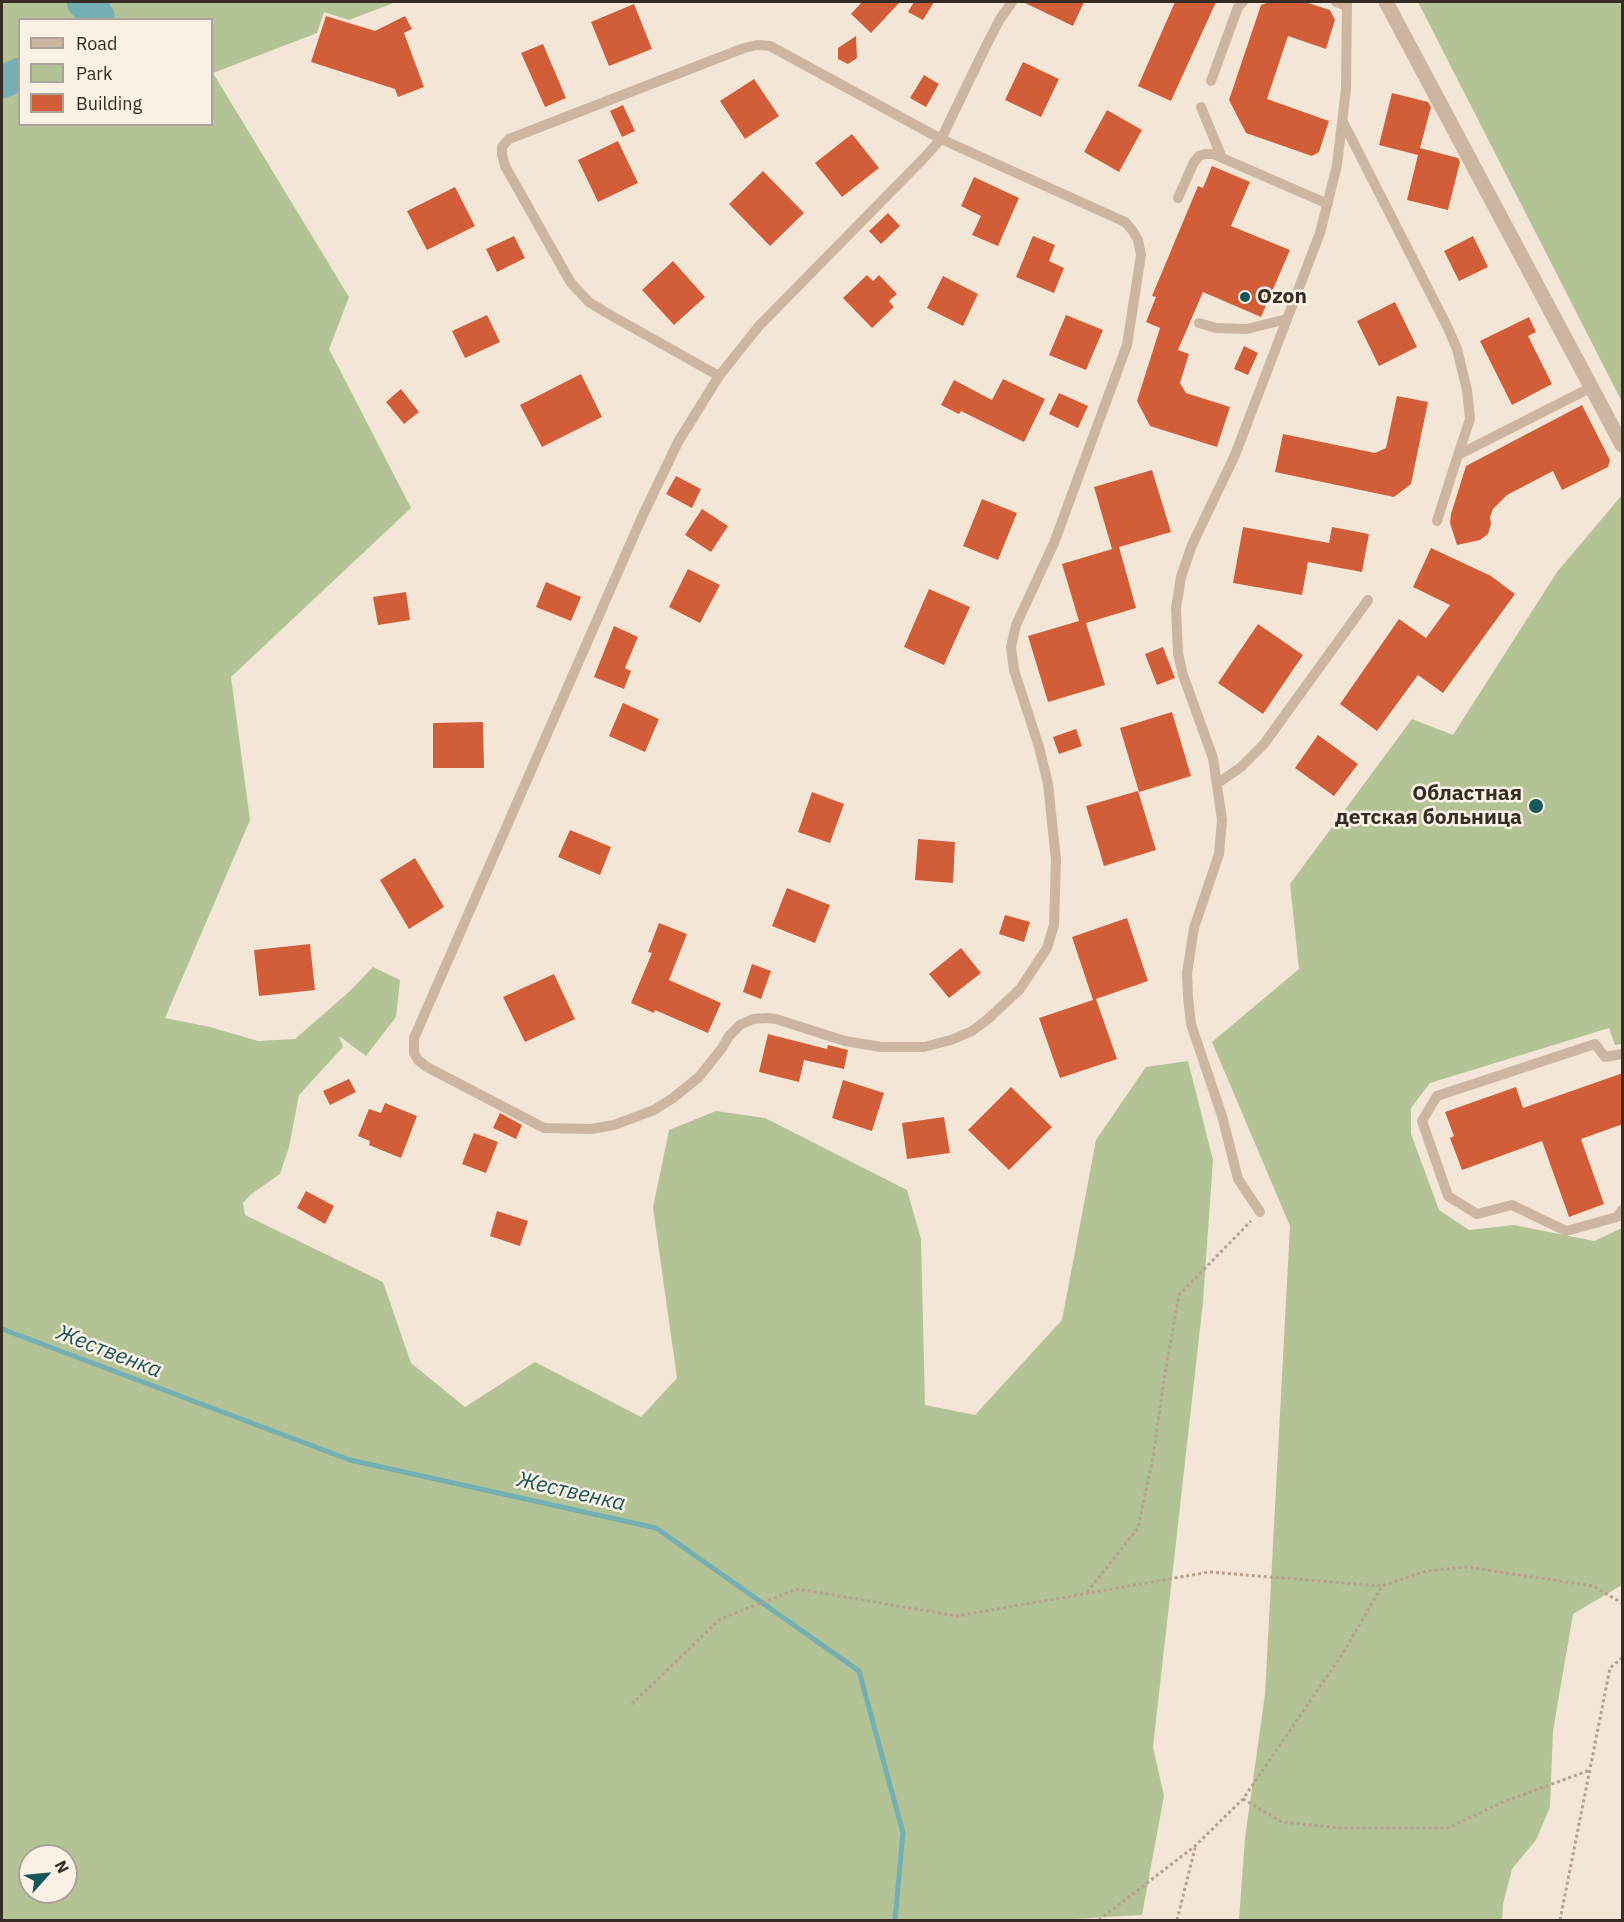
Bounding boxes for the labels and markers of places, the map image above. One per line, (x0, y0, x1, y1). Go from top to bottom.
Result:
place label: Ozon (1257, 284, 1307, 310)
marker: Ozon (1238, 290, 1252, 304)
place label: Областная детская больница (1335, 781, 1522, 831)
marker: Областная детская больница (1527, 797, 1545, 815)

